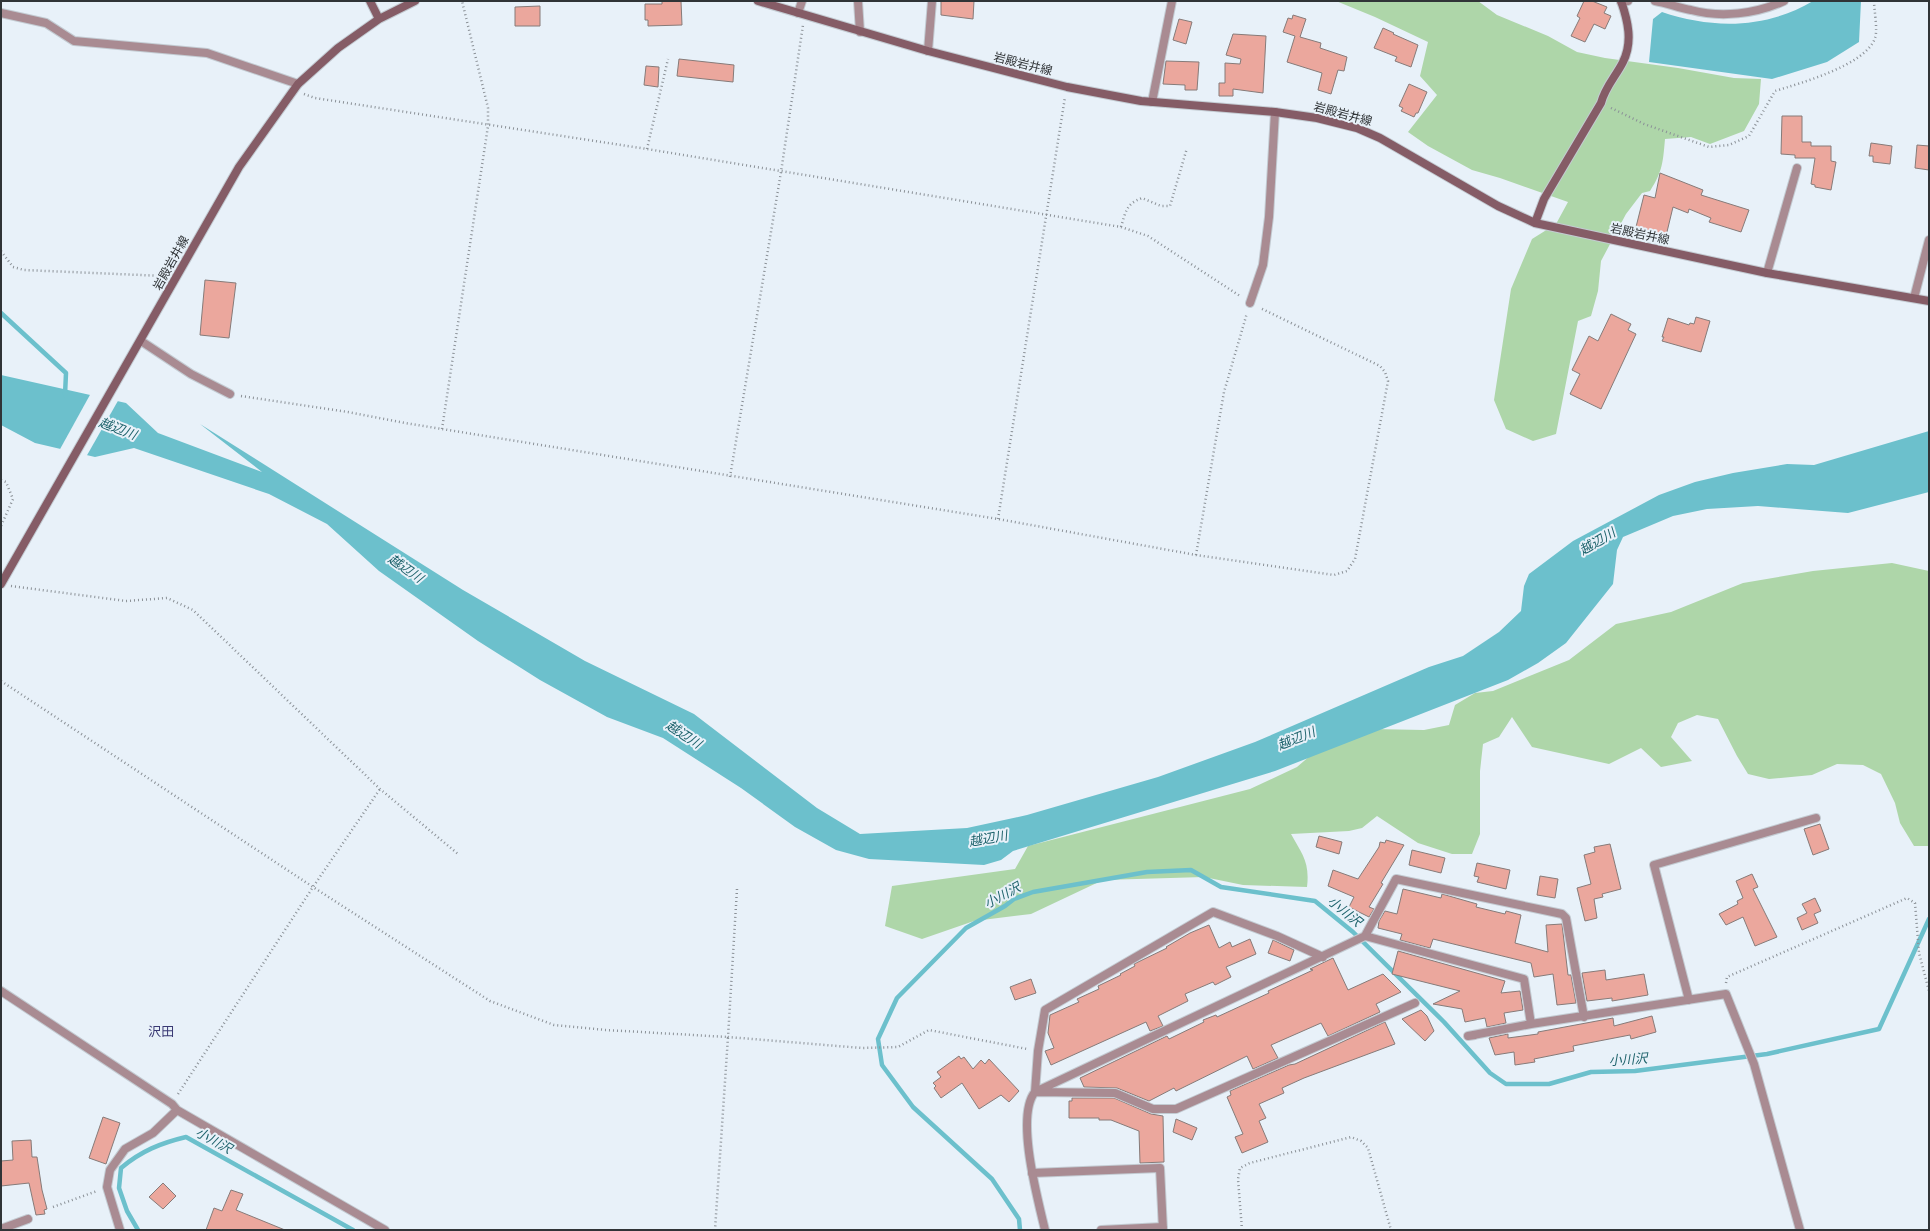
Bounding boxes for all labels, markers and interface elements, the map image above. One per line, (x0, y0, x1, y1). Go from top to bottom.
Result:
street label: 岩殿岩井線 (992, 49, 1054, 78)
street label: 岩殿岩井線 (1312, 99, 1374, 129)
street label: 岩殿岩井線 (1609, 220, 1671, 247)
street label: 岩殿岩井線 (149, 233, 192, 293)
water label: 越辺川 (97, 414, 141, 443)
water label: 越辺川 (1576, 523, 1620, 558)
water label: 越辺川 (385, 550, 428, 587)
water label: 越辺川 (663, 717, 706, 752)
water label: 越辺川 (1275, 723, 1319, 753)
water label: 越辺川 (967, 826, 1011, 849)
water label: 小川沢 (981, 878, 1025, 911)
water label: 小川沢 (1325, 893, 1367, 931)
district label: 沢田 (148, 1023, 174, 1039)
water label: 小川沢 (1608, 1050, 1650, 1068)
water label: 小川沢 (193, 1124, 237, 1157)

